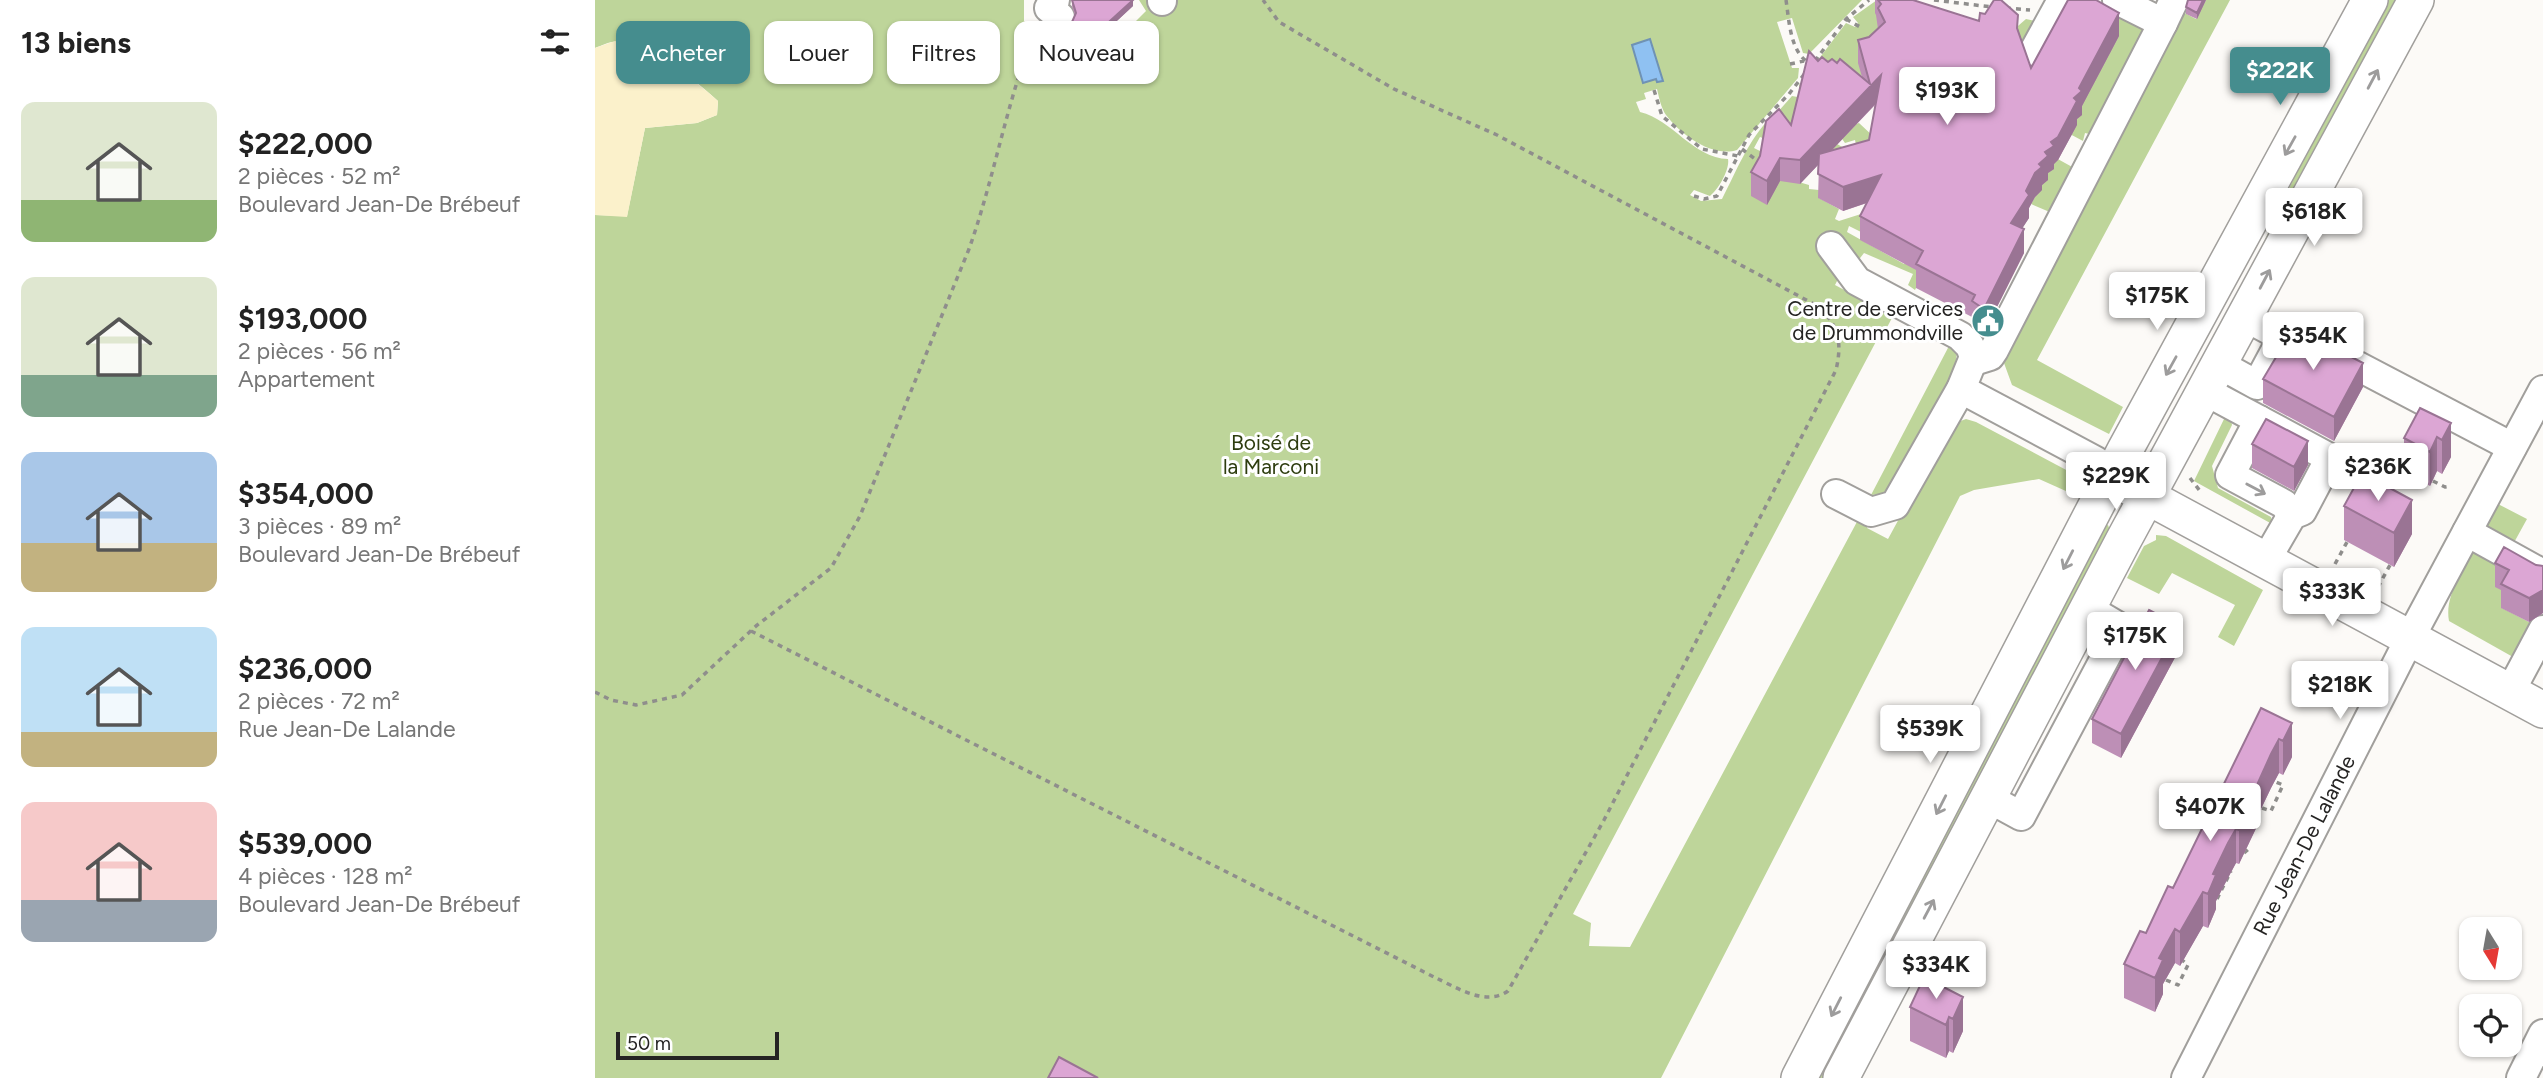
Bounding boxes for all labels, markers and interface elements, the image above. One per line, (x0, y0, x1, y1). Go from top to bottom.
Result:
chip: Acheter (616, 21, 750, 84)
chip: Louer (764, 21, 873, 84)
chip: Filtres (887, 21, 1000, 84)
chip: Nouveau (1014, 21, 1159, 84)
icon: filters (536, 23, 574, 61)
text: 13 biens (21, 24, 131, 61)
pin: $222K (2231, 48, 2329, 107)
text: $222K (2246, 56, 2314, 84)
pin: $193K (1898, 68, 1996, 127)
one-way arrow (2367, 69, 2380, 90)
text: $193K (1915, 76, 1979, 104)
text: $222,000 (238, 125, 373, 162)
icon: home (77, 130, 161, 214)
one-way arrow (2283, 135, 2297, 156)
text: 2 pièces · 52 m² (238, 162, 401, 190)
pin: $618K (2265, 188, 2363, 248)
text: Boulevard Jean-De Brébeuf (238, 190, 520, 218)
text: $618K (2281, 197, 2347, 225)
one-way arrow (2258, 270, 2272, 290)
pin: $175K (2108, 272, 2206, 332)
text: $175K (2125, 281, 2189, 309)
place label: Centre de services de Drummondville (1787, 296, 1963, 345)
text: $193,000 (238, 300, 367, 337)
public building icon: Centre de services de Drummondville (1969, 302, 2007, 340)
icon: home (77, 305, 161, 389)
pin: $354K (2264, 312, 2362, 372)
text: $354K (2279, 321, 2347, 349)
text: 2 pièces · 56 m² (238, 337, 401, 365)
one-way arrow (2164, 355, 2178, 375)
text: Appartement (238, 365, 375, 393)
park label: Boisé de la Marconi (1223, 430, 1319, 479)
pin: $236K (2329, 444, 2427, 503)
pin: $229K (2067, 452, 2165, 512)
text: $236K (2344, 452, 2412, 480)
text: $229K (2082, 461, 2150, 489)
text: $354,000 (238, 475, 374, 512)
icon: home (77, 480, 161, 564)
one-way arrow (2245, 483, 2266, 496)
text: 3 pièces · 89 m² (238, 512, 401, 540)
text: Boulevard Jean-De Brébeuf (238, 540, 520, 568)
one-way arrow (2061, 549, 2075, 569)
pin: $333K (2283, 568, 2381, 628)
text: $333K (2299, 577, 2365, 605)
pin: $175K (2086, 612, 2184, 672)
text: $175K (2103, 621, 2167, 649)
text: $236,000 (238, 650, 372, 687)
icon: home (77, 655, 161, 739)
pin: $218K (2291, 662, 2389, 721)
text: $218K (2307, 670, 2373, 698)
text: 2 pièces · 72 m² (238, 687, 400, 715)
pin: $539K (1881, 706, 1979, 765)
text: $539K (1896, 714, 1964, 742)
text: Rue Jean-De Lalande (238, 715, 455, 743)
street label: Rue Jean-De Lalande (2248, 751, 2360, 939)
pin: $407K (2161, 784, 2259, 843)
text: $407K (2175, 792, 2245, 820)
one-way arrow (1933, 794, 1947, 815)
text: $539,000 (238, 825, 372, 862)
icon: home (77, 830, 161, 914)
text: 4 pièces · 128 m² (238, 862, 412, 890)
text: Boulevard Jean-De Brébeuf (238, 890, 520, 918)
one-way arrow (1923, 899, 1937, 920)
north arrow (2459, 917, 2522, 980)
map controls (2459, 917, 2522, 1057)
pin: $334K (1887, 942, 1985, 1001)
text: $334K (1902, 950, 1970, 978)
button: locate (2459, 994, 2522, 1057)
one-way arrow (1828, 996, 1842, 1017)
scale bar (616, 1029, 779, 1061)
text: 50 m (627, 1032, 671, 1055)

